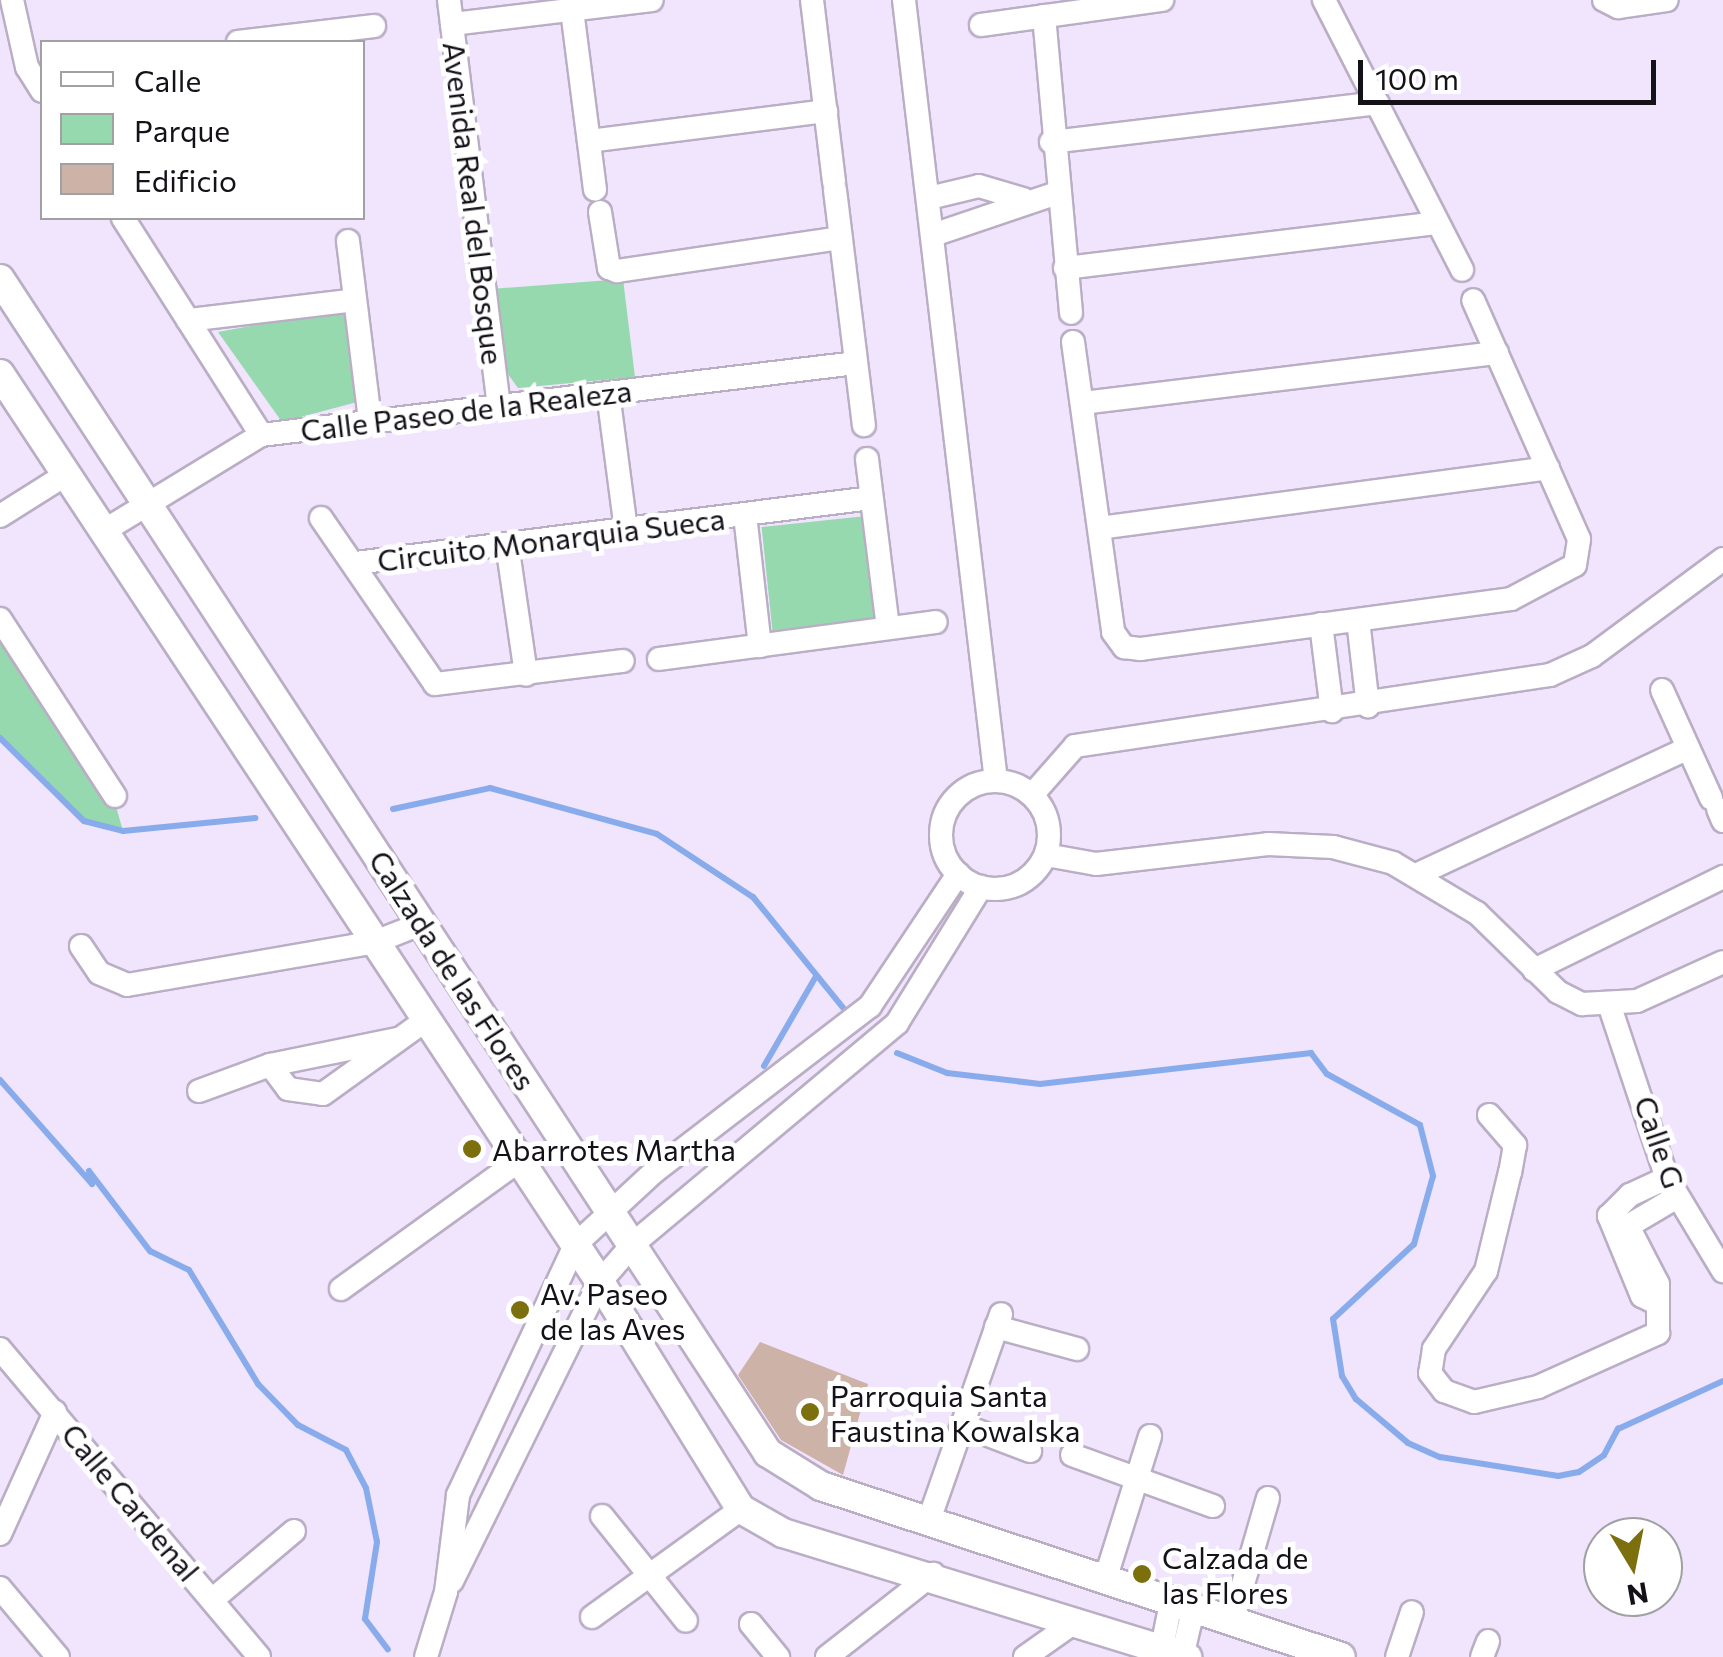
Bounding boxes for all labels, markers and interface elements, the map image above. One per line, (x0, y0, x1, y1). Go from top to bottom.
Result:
street label: Avenida Real del Bosque (436, 39, 512, 367)
legend (40, 40, 365, 220)
scale bar (1363, 40, 1660, 102)
text: 100 m (1375, 59, 1459, 96)
text: Calle (134, 61, 201, 98)
text: Parque (134, 111, 230, 148)
text: Edificio (134, 161, 237, 198)
street label: Calle Paseo de la Realeza (298, 372, 634, 448)
street label: Circuito Monarquia Sueca (375, 500, 727, 578)
street label: Calzada de las Flores (362, 843, 544, 1097)
street label: Calle G (1628, 1091, 1692, 1193)
place label: Abarrotes Martha (492, 1131, 736, 1167)
marker: Abarrotes Martha (461, 1138, 483, 1160)
place label: Av. Paseo de las Aves (540, 1275, 685, 1346)
marker: Av. Paseo de las Aves (509, 1299, 531, 1321)
place label: Parroquia Santa Faustina Kowalska (830, 1377, 1080, 1448)
marker: Parroquia Santa Faustina Kowalska (799, 1401, 821, 1423)
street label: Calle Cardenal (55, 1416, 207, 1588)
north arrow (1583, 1517, 1683, 1617)
place label: Calzada de las Flores (1162, 1539, 1308, 1610)
marker: Calzada de las Flores (1131, 1563, 1153, 1585)
text: N (1625, 1576, 1651, 1613)

